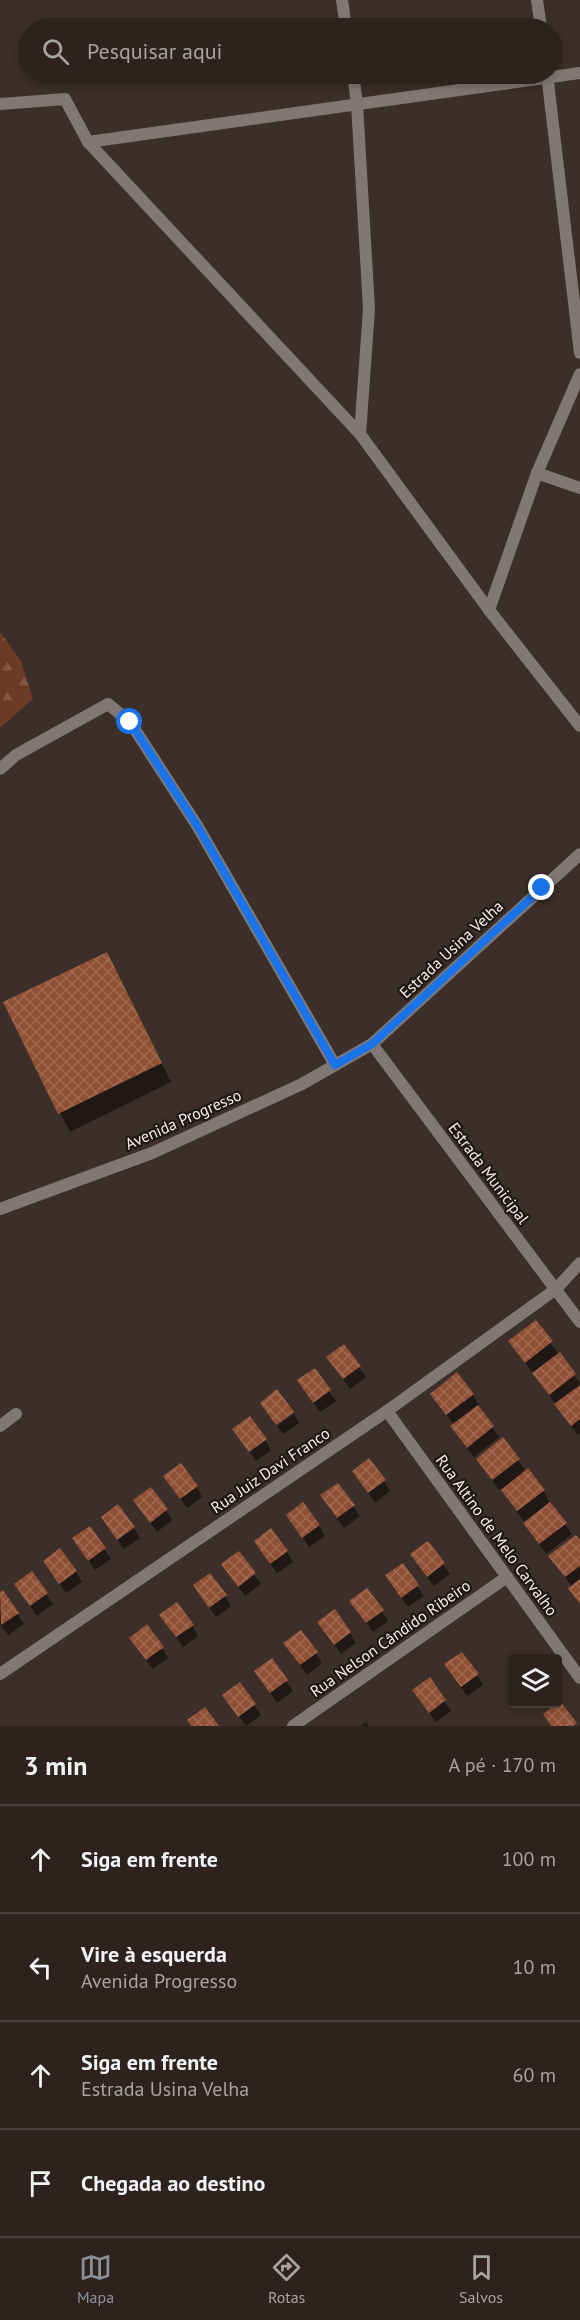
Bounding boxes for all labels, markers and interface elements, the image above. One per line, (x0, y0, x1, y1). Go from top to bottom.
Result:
search box (18, 18, 562, 84)
icon: search (39, 35, 72, 68)
text: Pesquisar aqui (87, 37, 223, 65)
route start (116, 708, 142, 734)
route end (528, 874, 554, 900)
street label: Estrada Usina Velha (395, 896, 507, 1002)
street label: Avenida Progresso (122, 1084, 244, 1154)
street label: Estrada Municipal (444, 1118, 534, 1228)
street label: Rua Juiz Davi Franco (207, 1423, 333, 1517)
street label: Rua Altino de Melo Carvalho (432, 1451, 562, 1619)
street label: Rua Nelson Cândido Ribeiro (306, 1575, 474, 1701)
map controls (508, 1654, 562, 1708)
button: layers (508, 1654, 562, 1708)
text: 3 min (24, 1749, 87, 1782)
text: A pé · 170 m (449, 1752, 556, 1778)
icon: ahead (24, 1843, 57, 1876)
text: Siga em frente (81, 1845, 218, 1873)
text: 100 m (502, 1846, 556, 1872)
text: Vire à esquerda (81, 1940, 227, 1968)
icon: left (24, 1951, 57, 1984)
text: 10 m (513, 1954, 556, 1980)
text: Avenida Progresso (81, 1968, 237, 1994)
text: Siga em frente (81, 2048, 218, 2076)
icon: ahead (24, 2059, 57, 2092)
text: 60 m (513, 2062, 556, 2088)
text: Estrada Usina Velha (81, 2076, 249, 2102)
icon: arrive (24, 2167, 57, 2200)
text: Chegada ao destino (81, 2169, 265, 2197)
tab: Mapa (77, 2251, 114, 2307)
tab: Rotas (268, 2251, 305, 2307)
tab: Salvos (459, 2251, 503, 2307)

